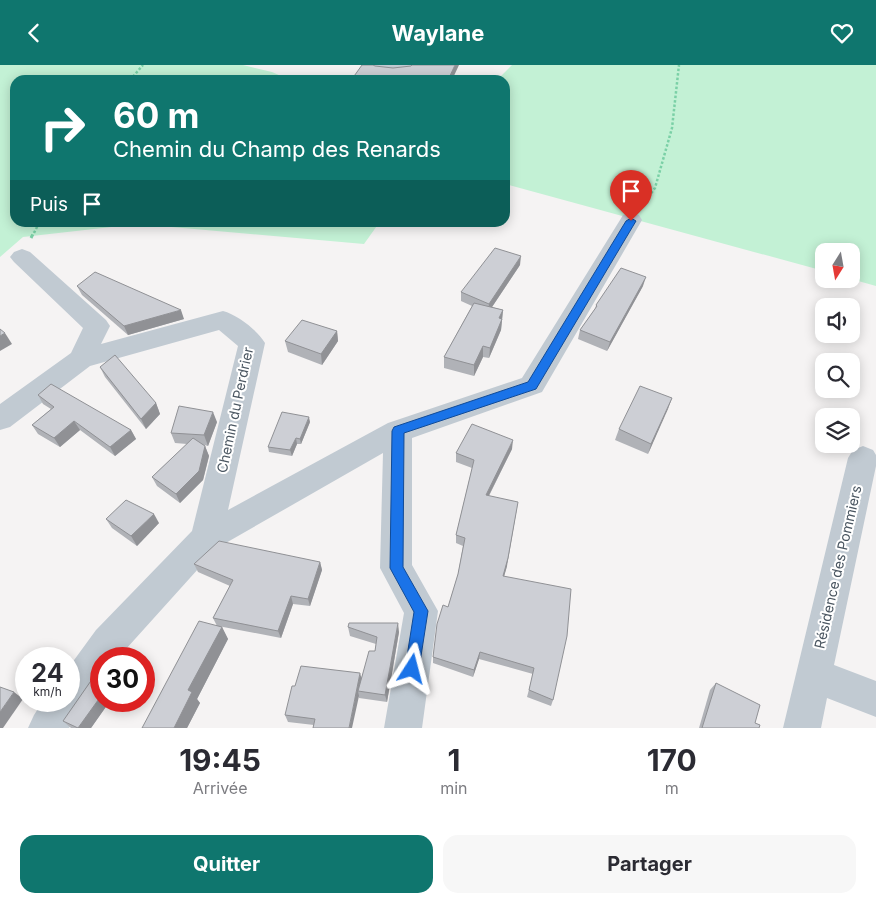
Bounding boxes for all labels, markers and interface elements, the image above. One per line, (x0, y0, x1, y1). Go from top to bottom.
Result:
icon: back (20, 19, 48, 47)
icon: heart (828, 19, 856, 47)
text: Waylane (392, 20, 484, 46)
text: 60 m (113, 94, 200, 136)
icon: right (30, 95, 95, 160)
text: Chemin du Champ des Renards (113, 136, 441, 162)
pin (610, 170, 652, 221)
icon: arrive (617, 177, 645, 205)
icon: arrive (78, 190, 106, 218)
text: Puis (30, 193, 68, 216)
north arrow (815, 243, 860, 287)
map controls (815, 243, 860, 453)
button: sound (815, 298, 860, 343)
street label: Chemin du Perdrier (213, 345, 256, 474)
button: search (815, 353, 860, 398)
button: layers (815, 408, 860, 453)
street label: Résidence des Pommiers (810, 484, 865, 650)
position arrow (385, 642, 437, 694)
speed limit sign: 30 (90, 647, 155, 712)
text: 24 (31, 658, 64, 688)
text: km/h (33, 684, 62, 699)
text: 19:45 (179, 742, 261, 778)
text: 1 (447, 742, 460, 778)
text: 170 (647, 742, 697, 778)
text: Arrivée (193, 778, 247, 798)
text: min (440, 778, 468, 798)
text: m (665, 778, 679, 798)
button: Quitter (20, 835, 433, 893)
button: Partager (443, 835, 856, 893)

